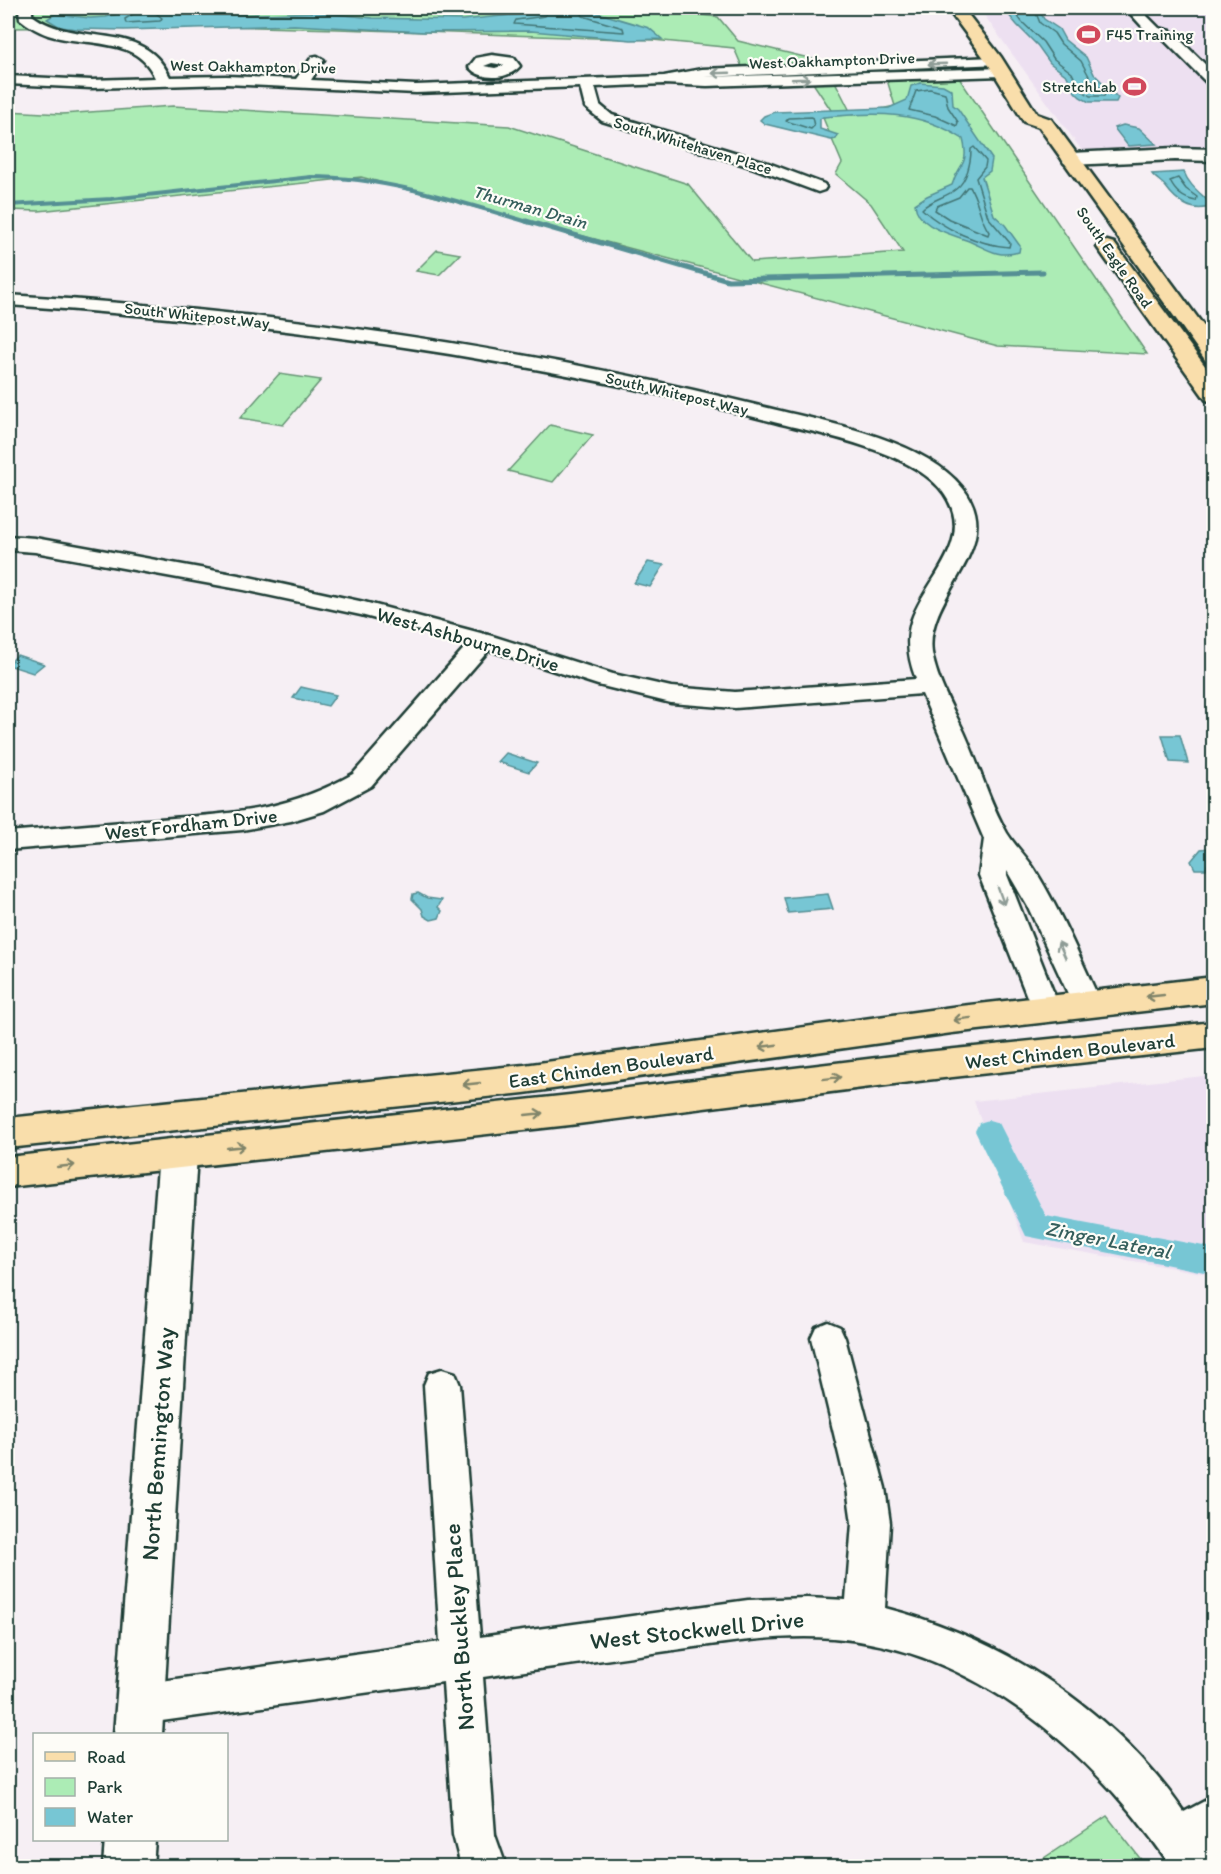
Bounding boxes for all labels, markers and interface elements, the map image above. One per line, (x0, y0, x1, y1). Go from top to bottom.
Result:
sports icon: F45 Training (1075, 21, 1101, 47)
place label: F45 Training (1106, 25, 1194, 44)
street label: West Oakhampton Drive (749, 48, 916, 73)
street label: West Oakhampton Drive (170, 56, 336, 77)
one-way arrow (927, 58, 947, 69)
one-way arrow (711, 67, 731, 78)
one-way arrow (790, 73, 810, 85)
sports icon: StretchLab (1122, 73, 1148, 99)
place label: StretchLab (1042, 77, 1117, 96)
street label: South Whitehaven Place (611, 112, 774, 179)
water label: Thurman Drain (470, 180, 590, 234)
street label: South Eagle Road (1073, 203, 1157, 312)
street label: South Whitepost Way (123, 298, 271, 333)
street label: South Whitepost Way (604, 368, 751, 419)
street label: West Ashbourne Drive (374, 601, 562, 677)
street label: West Fordham Drive (104, 803, 278, 845)
one-way arrow (996, 886, 1007, 905)
one-way arrow (1056, 941, 1067, 960)
one-way arrow (1146, 991, 1166, 1002)
one-way arrow (952, 1014, 972, 1025)
street label: West Chinden Boulevard (964, 1028, 1176, 1074)
one-way arrow (759, 1040, 779, 1051)
street label: East Chinden Boulevard (507, 1041, 715, 1093)
one-way arrow (821, 1072, 841, 1083)
one-way arrow (462, 1079, 481, 1090)
one-way arrow (524, 1108, 543, 1119)
one-way arrow (225, 1142, 245, 1153)
one-way arrow (55, 1160, 75, 1171)
water label: Zinger Lateral (1044, 1215, 1175, 1264)
street label: North Bennington Way (135, 1326, 180, 1562)
street label: North Buckley Place (437, 1522, 480, 1732)
street label: West Stockwell Drive (588, 1604, 806, 1655)
legend (33, 1733, 228, 1841)
text: Road (87, 1746, 126, 1768)
text: Park (87, 1776, 122, 1798)
text: Water (87, 1806, 133, 1828)

